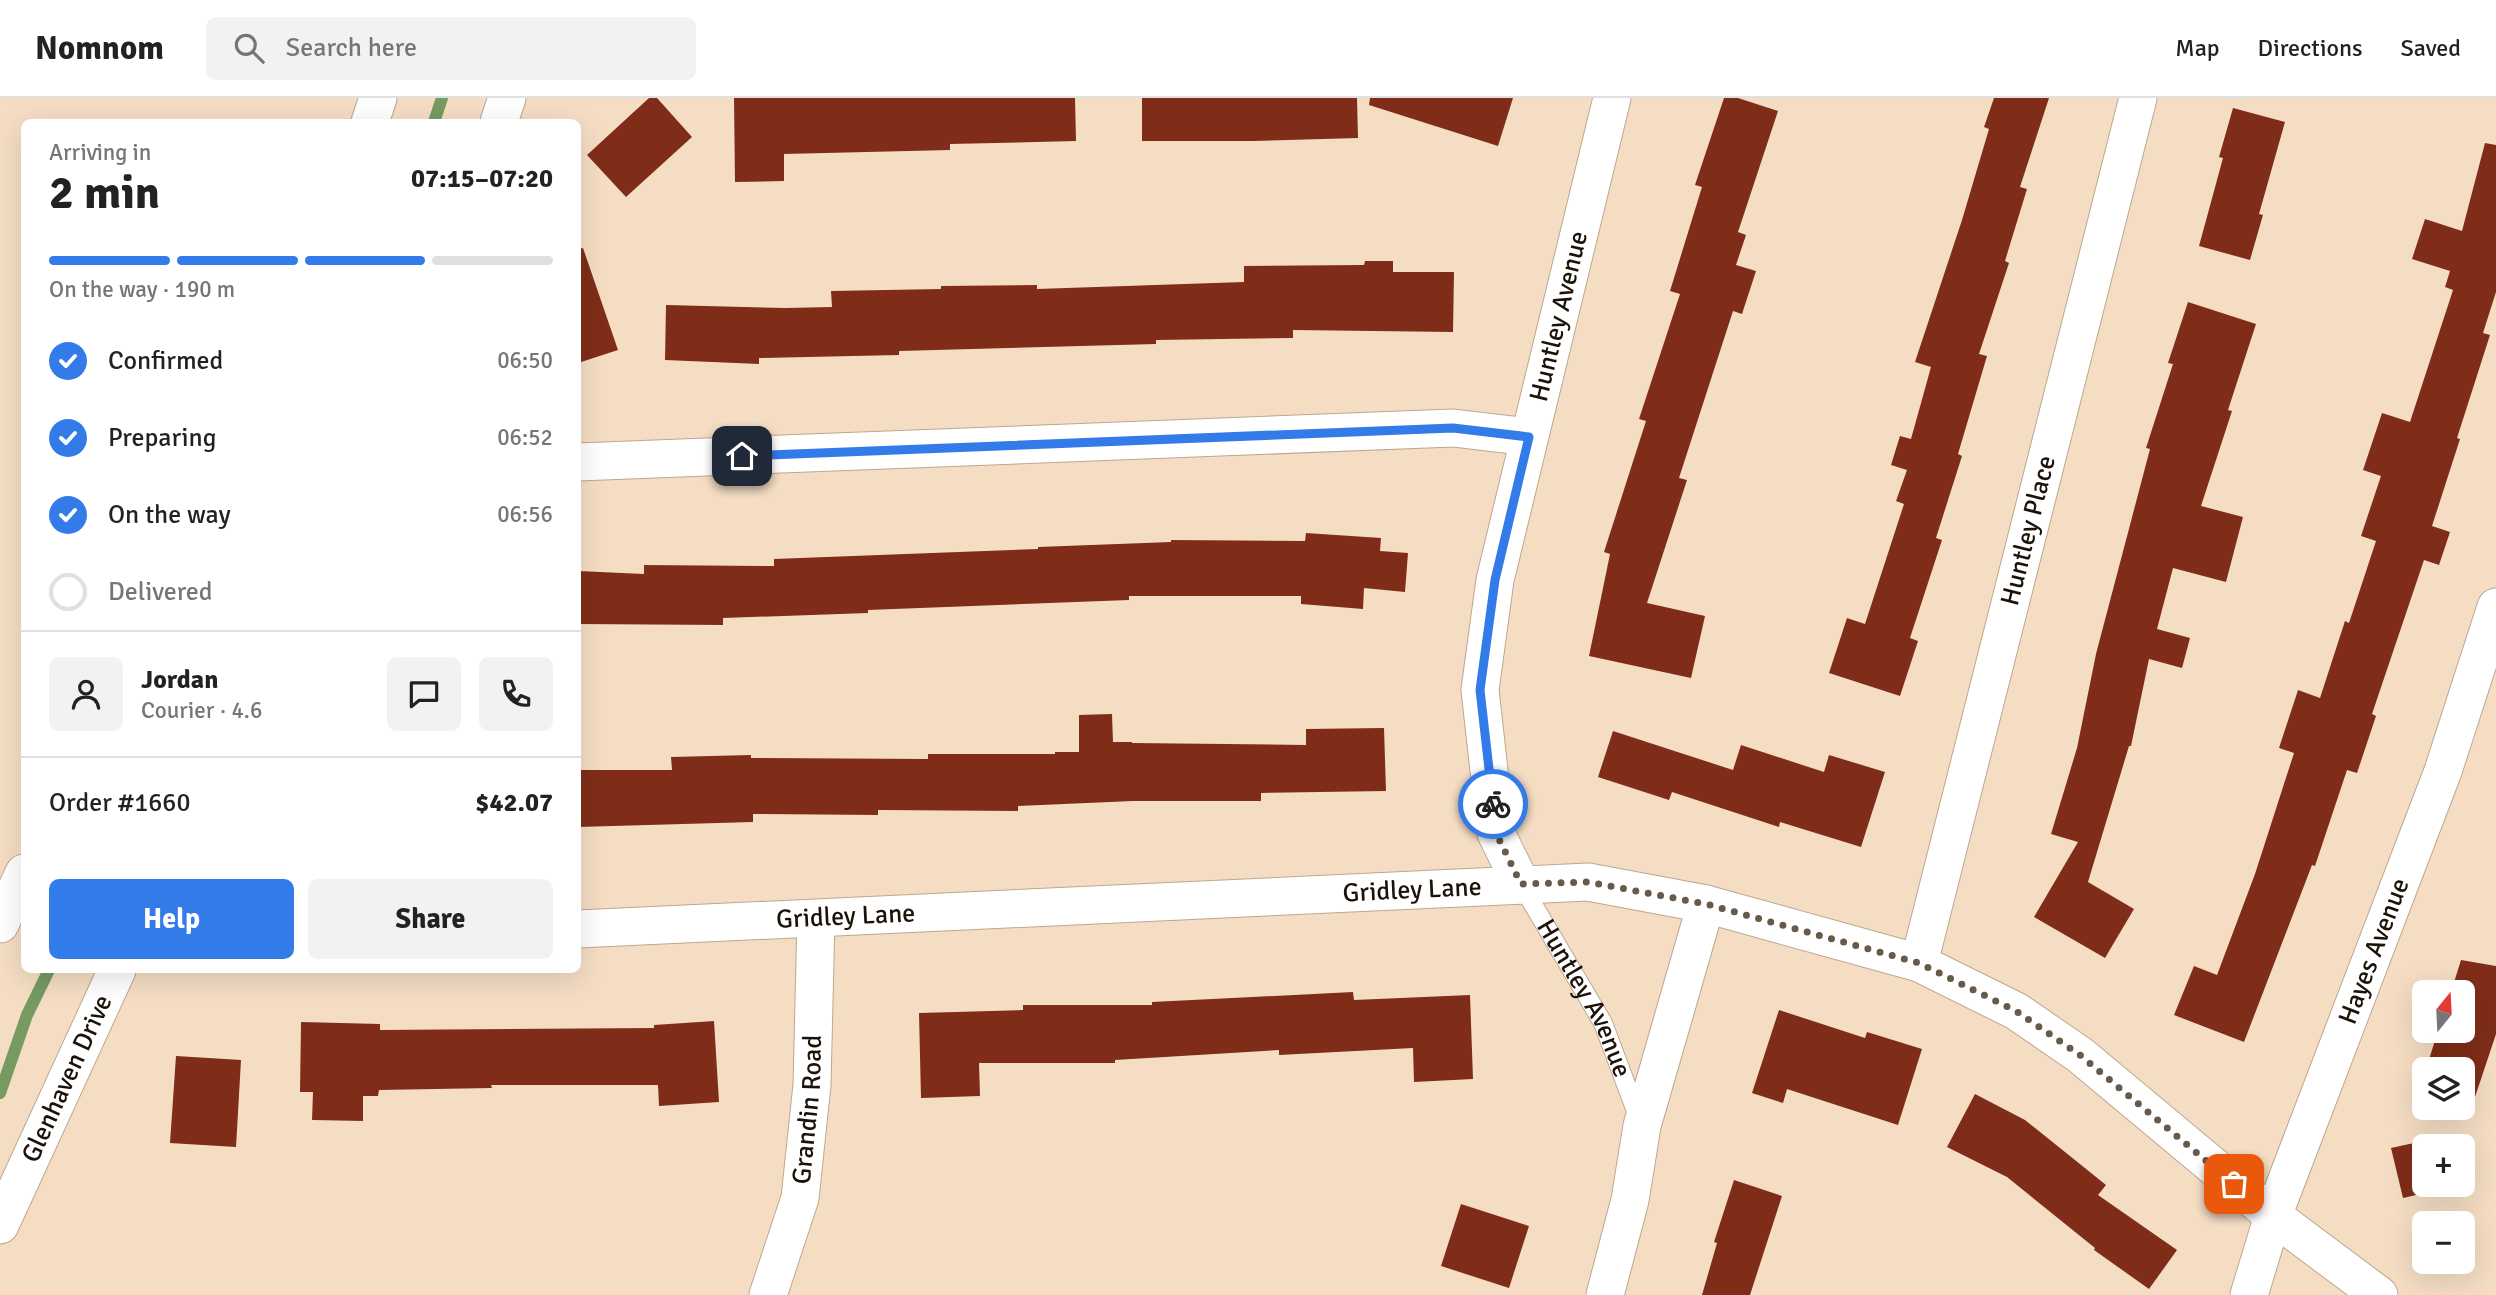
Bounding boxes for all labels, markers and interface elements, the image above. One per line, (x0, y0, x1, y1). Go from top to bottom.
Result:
search box (206, 17, 696, 80)
text: Nomnom (35, 28, 164, 69)
icon: search (230, 29, 268, 67)
text: Search here (286, 32, 417, 64)
text: Map (2175, 33, 2220, 63)
text: Directions (2258, 33, 2363, 63)
text: Saved (2401, 33, 2461, 63)
text: Arriving in (49, 138, 151, 167)
text: 07:15–07:20 (411, 163, 553, 195)
text: 2 min (49, 165, 160, 221)
street label: Huntley Avenue (1523, 228, 1595, 405)
text: On the way · 190 m (49, 275, 235, 304)
icon: check (49, 342, 87, 380)
text: Confirmed (108, 345, 223, 377)
text: 06:50 (497, 346, 553, 375)
icon: check (49, 419, 87, 457)
text: Preparing (108, 422, 216, 454)
text: 06:52 (497, 423, 553, 452)
pin (712, 426, 772, 486)
icon: home (723, 437, 761, 475)
street label: Huntley Place (1994, 452, 2063, 609)
icon: check (49, 496, 87, 534)
text: On the way (108, 499, 231, 531)
text: 06:56 (497, 500, 553, 529)
text: Delivered (108, 576, 213, 608)
button: person (49, 657, 123, 731)
button: chat (387, 657, 461, 731)
button: phone (479, 657, 553, 731)
text: Jordan (141, 664, 218, 696)
text: Courier · 4.6 (141, 696, 262, 725)
courier (1458, 769, 1528, 839)
icon: bike (1474, 785, 1512, 823)
text: Order #1660 (49, 787, 190, 819)
text: $42.07 (475, 787, 553, 819)
street label: Gridley Lane (1342, 871, 1482, 909)
street label: Hayes Avenue (2332, 874, 2417, 1029)
button: Help (49, 879, 294, 959)
button: Share (308, 879, 553, 959)
street label: Gridley Lane (775, 897, 916, 936)
street label: Huntley Avenue (1529, 914, 1638, 1082)
north arrow (2412, 980, 2474, 1043)
map controls (2412, 980, 2475, 1274)
street label: Glenhaven Drive (15, 990, 119, 1168)
street label: Grandin Road (786, 1034, 829, 1186)
button: layers (2412, 1057, 2475, 1120)
button: + (2412, 1134, 2475, 1197)
pin (2204, 1154, 2264, 1214)
icon: bag (2215, 1165, 2253, 1203)
button: − (2412, 1211, 2475, 1274)

